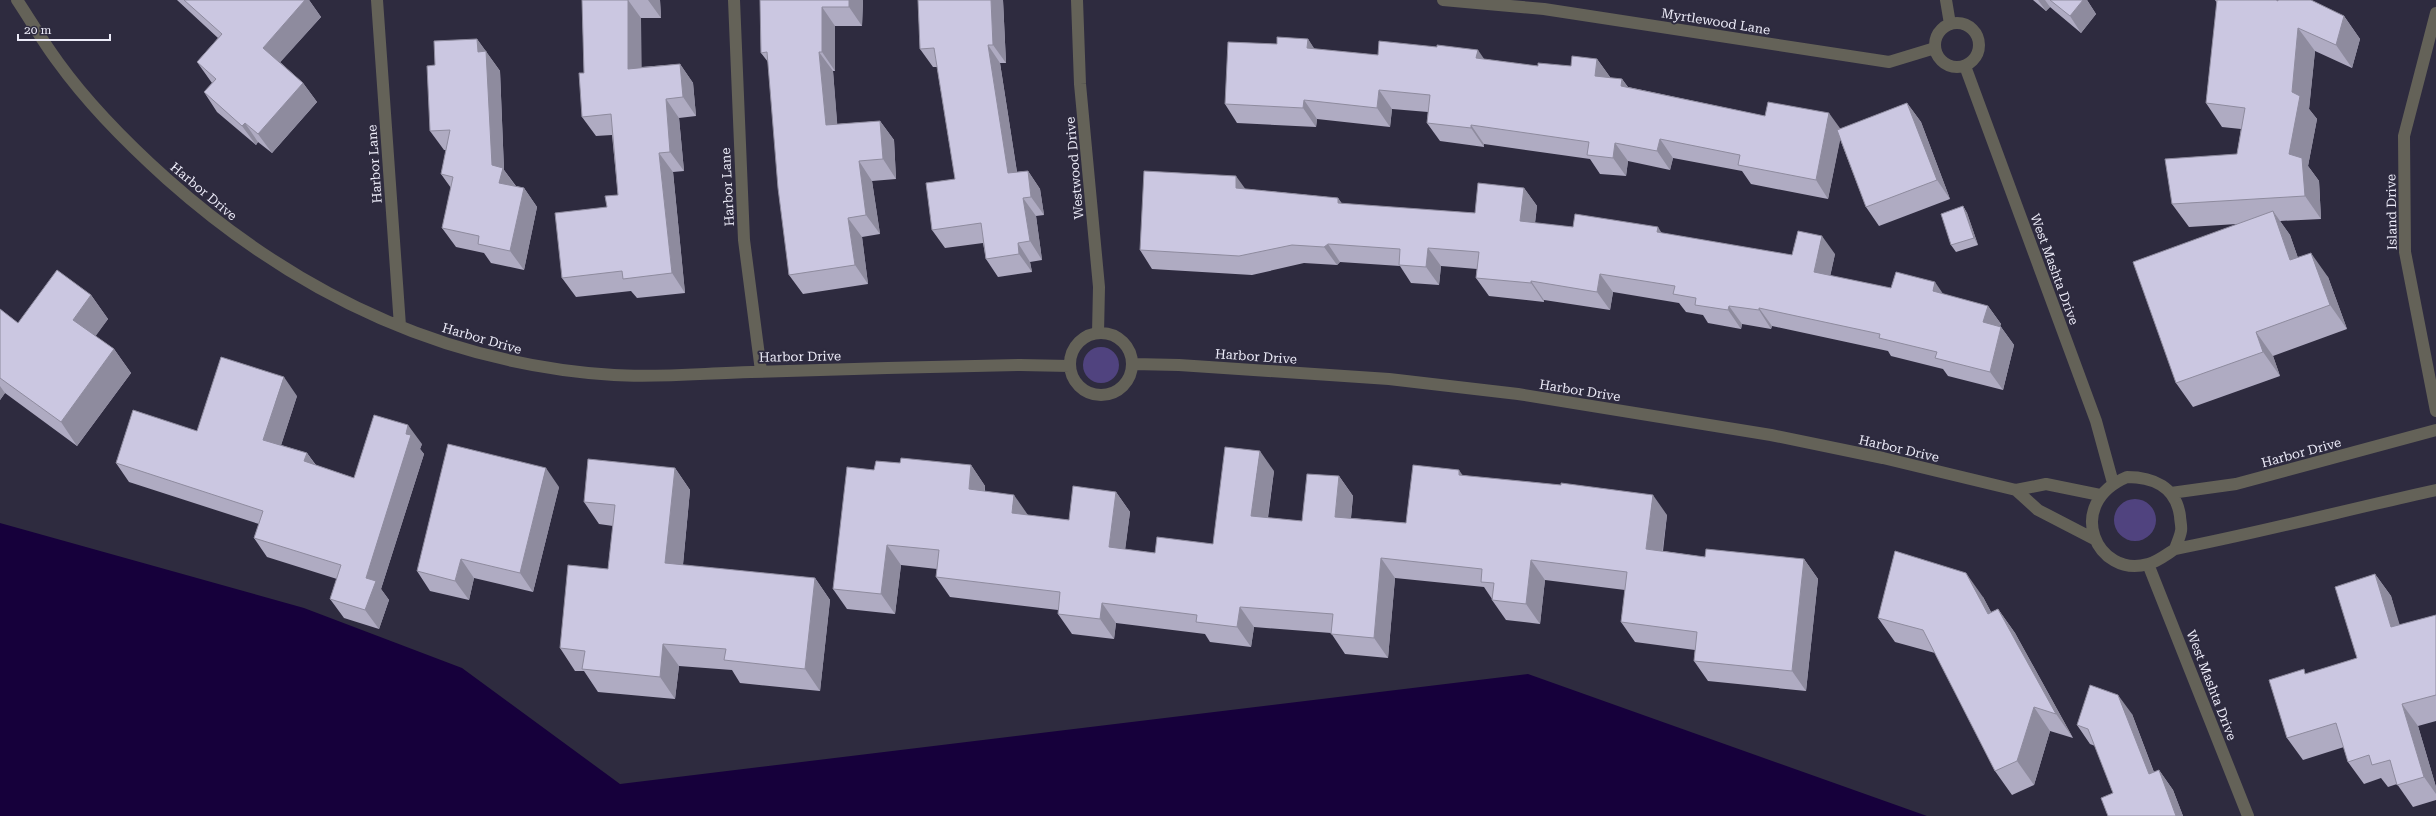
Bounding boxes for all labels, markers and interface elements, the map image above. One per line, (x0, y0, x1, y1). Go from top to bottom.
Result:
street label: Myrtlewood Lane (1660, 5, 1772, 38)
scale bar (18, 16, 110, 42)
text: 20 m (24, 23, 51, 37)
street label: Westwood Drive (1063, 116, 1086, 220)
street label: Harbor Lane (364, 124, 385, 204)
street label: Harbor Lane (718, 147, 737, 227)
street label: Harbor Drive (167, 159, 240, 223)
street label: Island Drive (2383, 174, 2400, 250)
street label: West Mashta Drive (2027, 212, 2082, 327)
street label: Harbor Drive (440, 320, 523, 357)
street label: Harbor Drive (1215, 346, 1297, 367)
street label: Harbor Drive (759, 348, 841, 365)
street label: Harbor Drive (1538, 377, 1622, 404)
street label: Harbor Drive (1857, 432, 1941, 465)
street label: Harbor Drive (2260, 435, 2343, 470)
street label: West Mashta Drive (2184, 628, 2240, 743)

